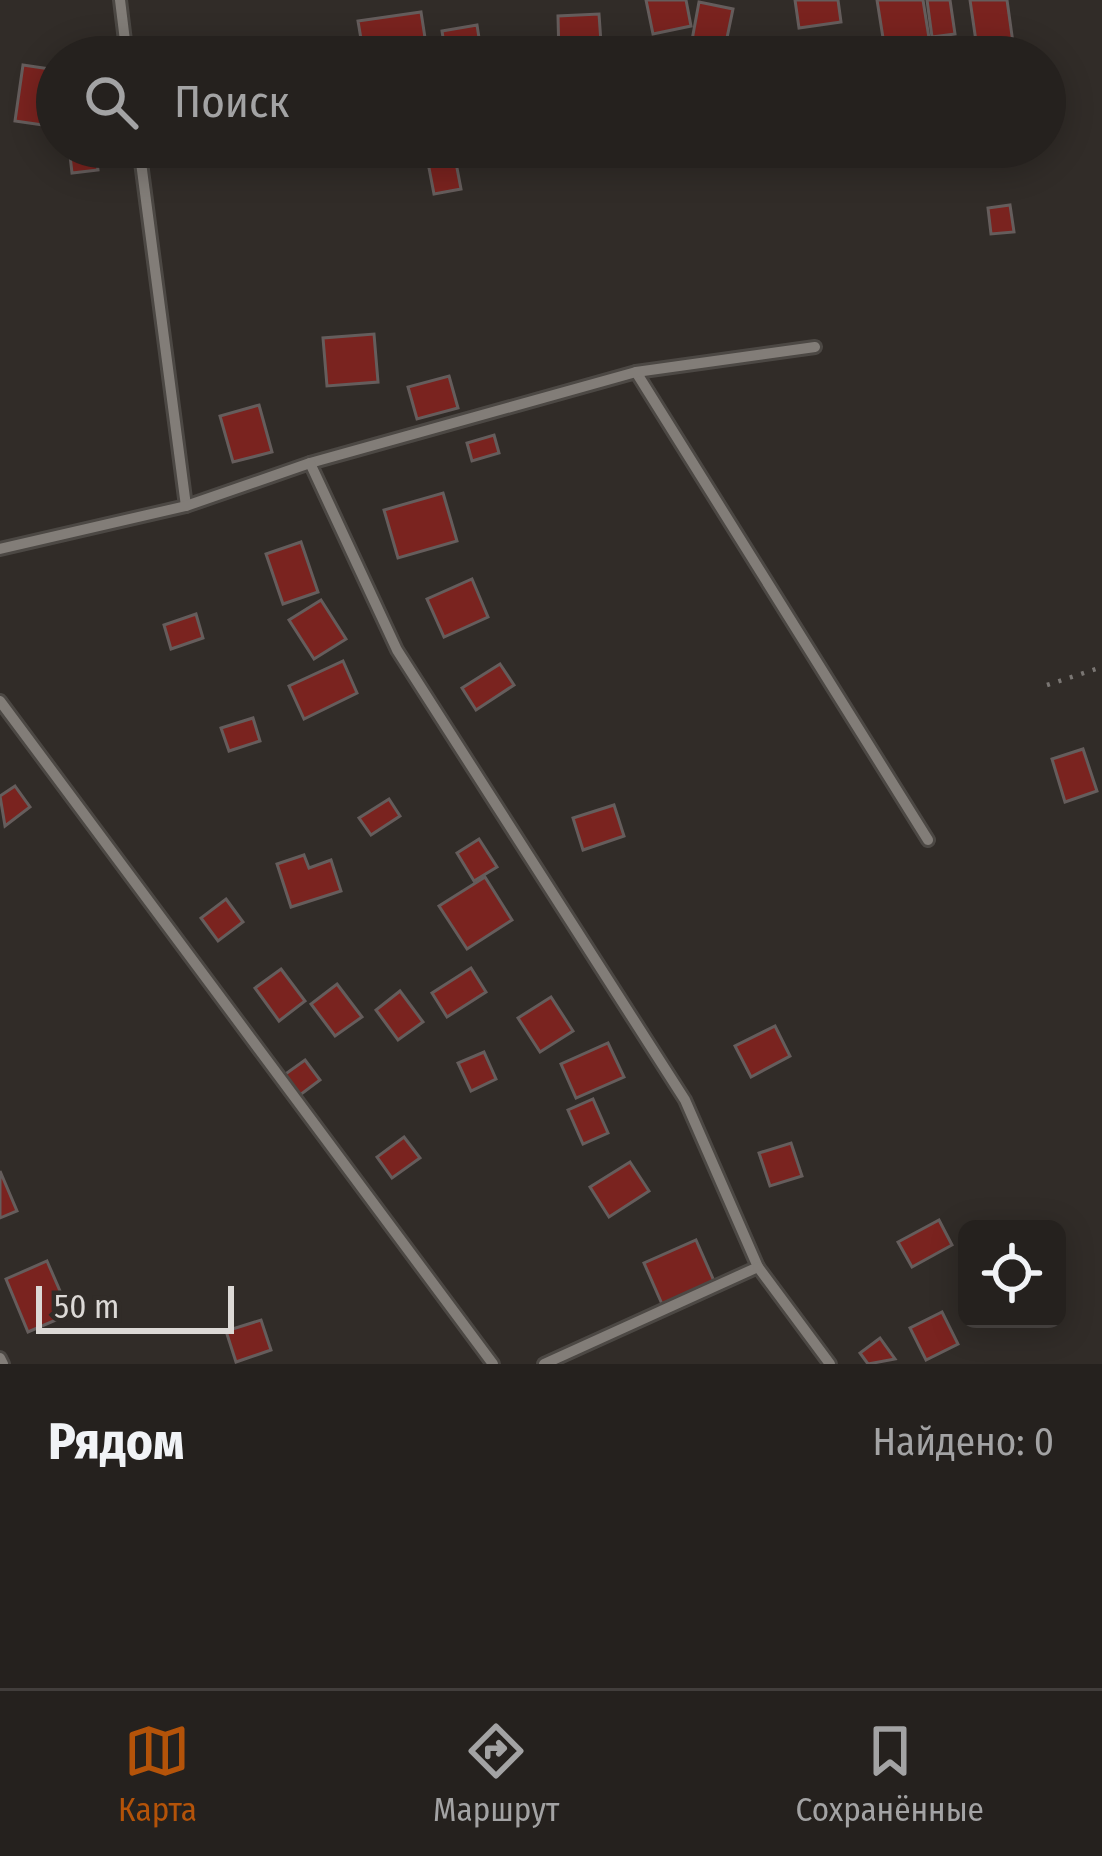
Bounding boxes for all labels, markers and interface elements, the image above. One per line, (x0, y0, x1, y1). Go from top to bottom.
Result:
search box (36, 36, 1066, 168)
icon: search (78, 69, 144, 135)
text: Поиск (174, 75, 289, 129)
map controls (958, 1220, 1066, 1328)
button: locate (958, 1220, 1066, 1328)
scale bar (36, 1280, 234, 1333)
text: 50 m (54, 1287, 119, 1327)
text: Рядом (48, 1411, 184, 1473)
text: Найдено: 0 (872, 1419, 1054, 1465)
tab: Карта (118, 1718, 197, 1830)
tab: Маршрут (433, 1718, 559, 1830)
tab: Сохранённые (796, 1718, 984, 1830)

